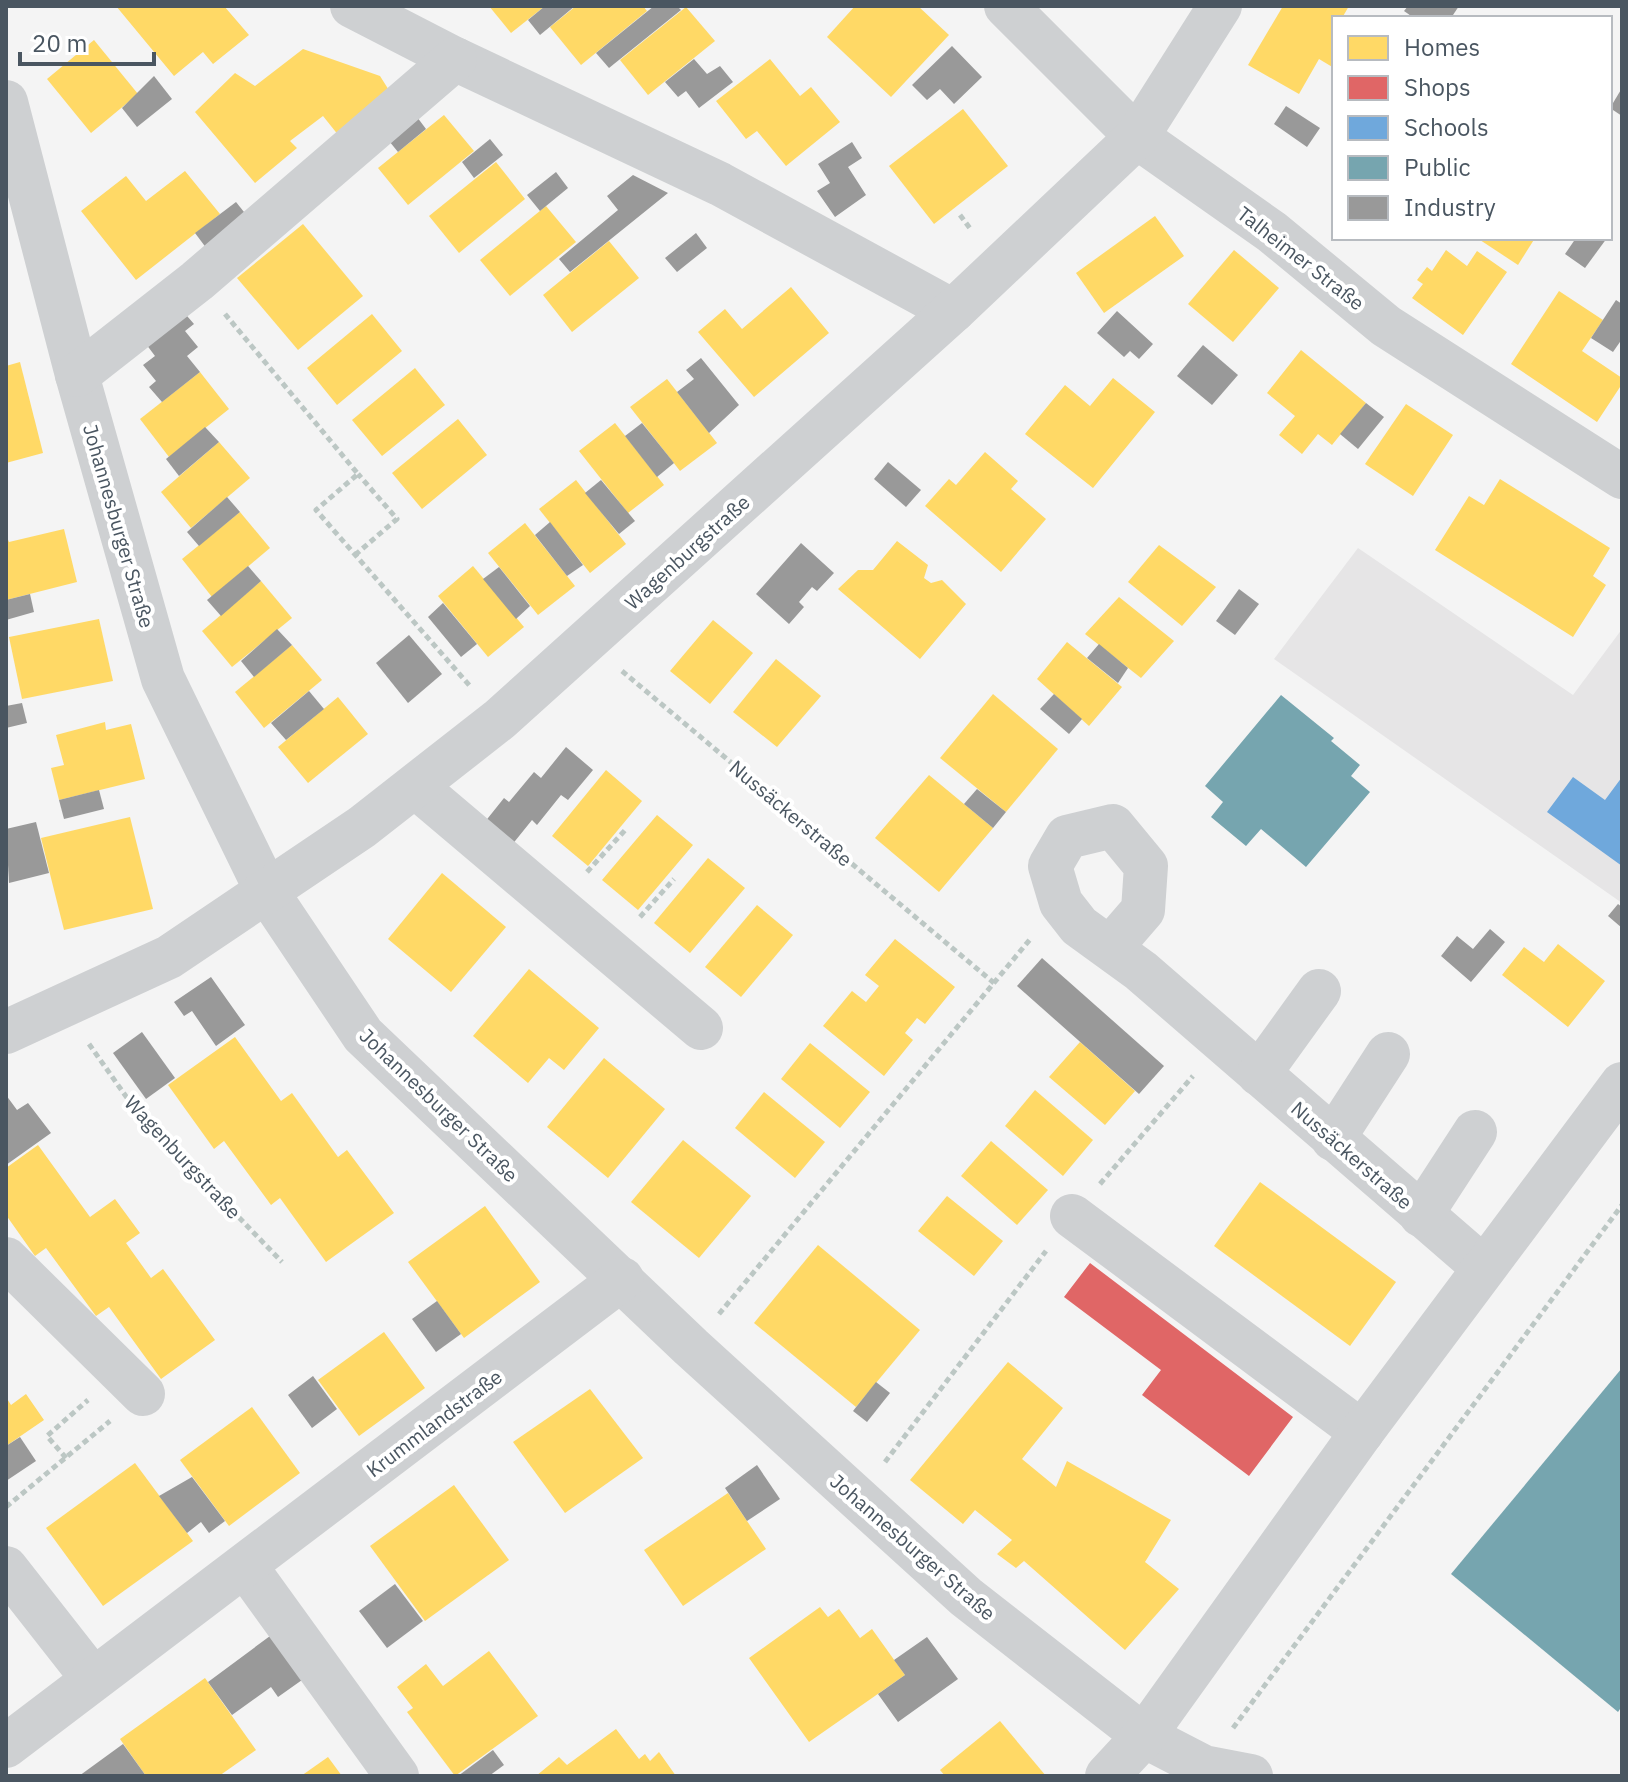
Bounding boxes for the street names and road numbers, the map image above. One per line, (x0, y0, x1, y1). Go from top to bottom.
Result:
street label: Talheimer Straße (1232, 200, 1370, 316)
street label: Johannesburger Straße (77, 421, 161, 631)
street label: Wagenburgstraße (619, 488, 755, 616)
street label: Nussäckerstraße (724, 754, 858, 872)
street label: Johannesburger Straße (354, 1022, 524, 1188)
street label: Wagenburgstraße (119, 1089, 247, 1225)
street label: Nussäckerstraße (1286, 1095, 1418, 1215)
street label: Krummlandstraße (361, 1363, 507, 1483)
street label: Johannesburger Straße (825, 1468, 1001, 1626)

